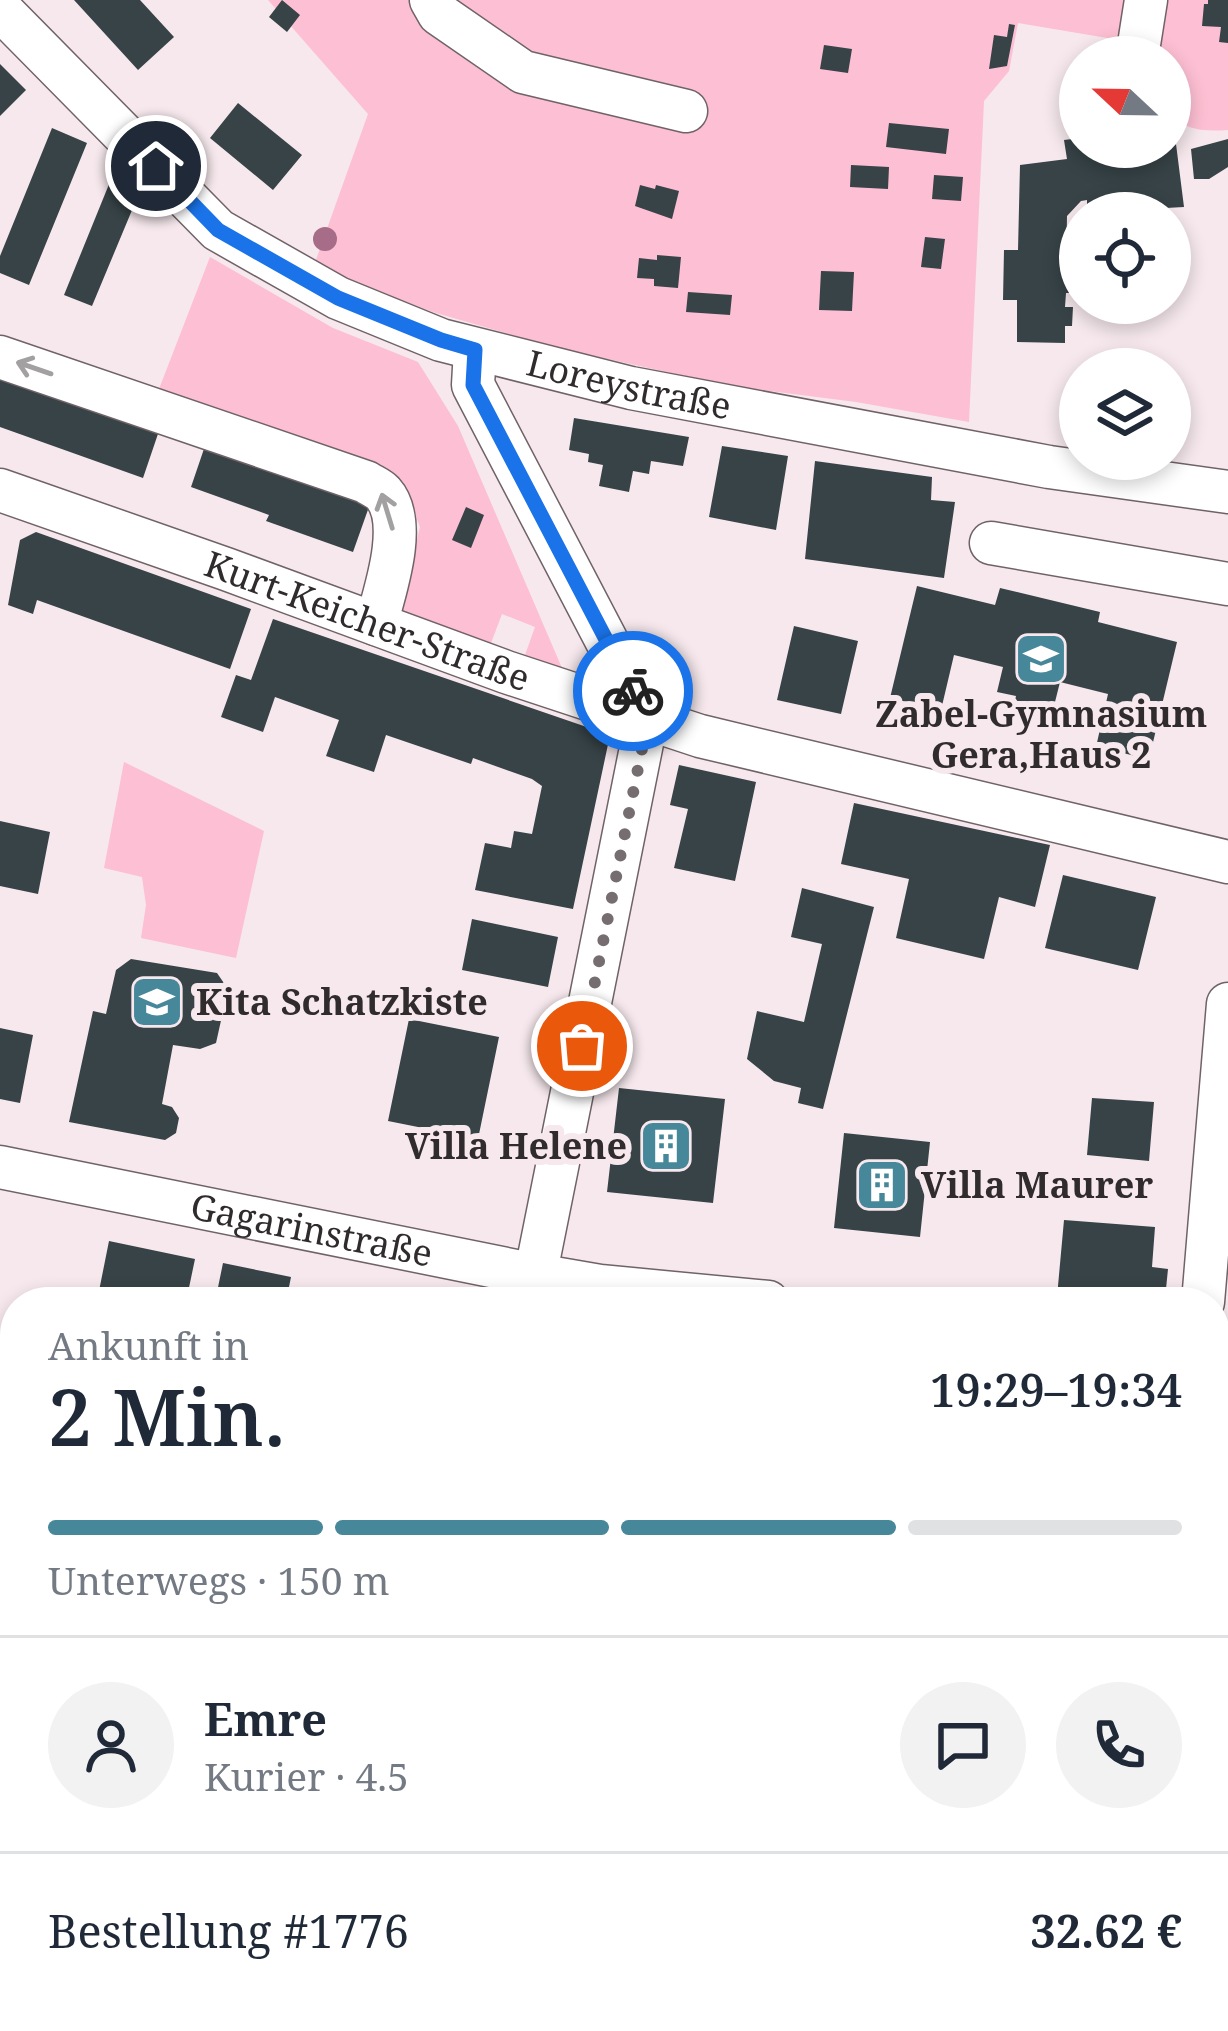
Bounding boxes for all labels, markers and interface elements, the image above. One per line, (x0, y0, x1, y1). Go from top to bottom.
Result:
north arrow (1059, 36, 1191, 168)
map controls (1059, 36, 1191, 480)
pin (105, 115, 207, 217)
icon: home (123, 133, 189, 199)
button: locate (1059, 192, 1191, 324)
street label: Loreystraße (522, 338, 735, 430)
button: layers (1059, 348, 1191, 480)
one-way arrow (16, 356, 54, 378)
one-way arrow (375, 493, 397, 531)
street label: Kurt-Keicher-Straße (198, 539, 536, 702)
courier (573, 631, 693, 751)
school or university icon: Zabel-Gymnasium Gera,Haus 2 (1013, 631, 1069, 687)
icon: bike (600, 658, 666, 724)
place label: Zabel-Gymnasium Gera,Haus 2 (875, 689, 1207, 779)
school or university icon: Kita Schatzkiste (129, 974, 185, 1030)
place label: Kita Schatzkiste (196, 977, 488, 1026)
pin (531, 995, 633, 1097)
icon: bag (549, 1013, 615, 1079)
building icon: Villa Helene (638, 1118, 694, 1174)
place label: Villa Helene (405, 1121, 627, 1170)
building icon: Villa Maurer (854, 1157, 910, 1213)
place label: Villa Maurer (921, 1160, 1153, 1209)
street label: Gagarinstraße (187, 1181, 437, 1278)
text: Ankunft in (48, 1318, 249, 1371)
text: 19:29–19:34 (930, 1359, 1182, 1420)
text: 2 Min. (48, 1363, 286, 1469)
text: Unterwegs · 150 m (48, 1553, 390, 1606)
button: person (48, 1682, 174, 1808)
button: chat (900, 1682, 1026, 1808)
button: phone (1056, 1682, 1182, 1808)
text: Emre (204, 1688, 327, 1749)
text: Kurier · 4.5 (204, 1749, 409, 1802)
text: Bestellung #1776 (48, 1900, 409, 1961)
text: 32.62 € (1030, 1900, 1182, 1961)

